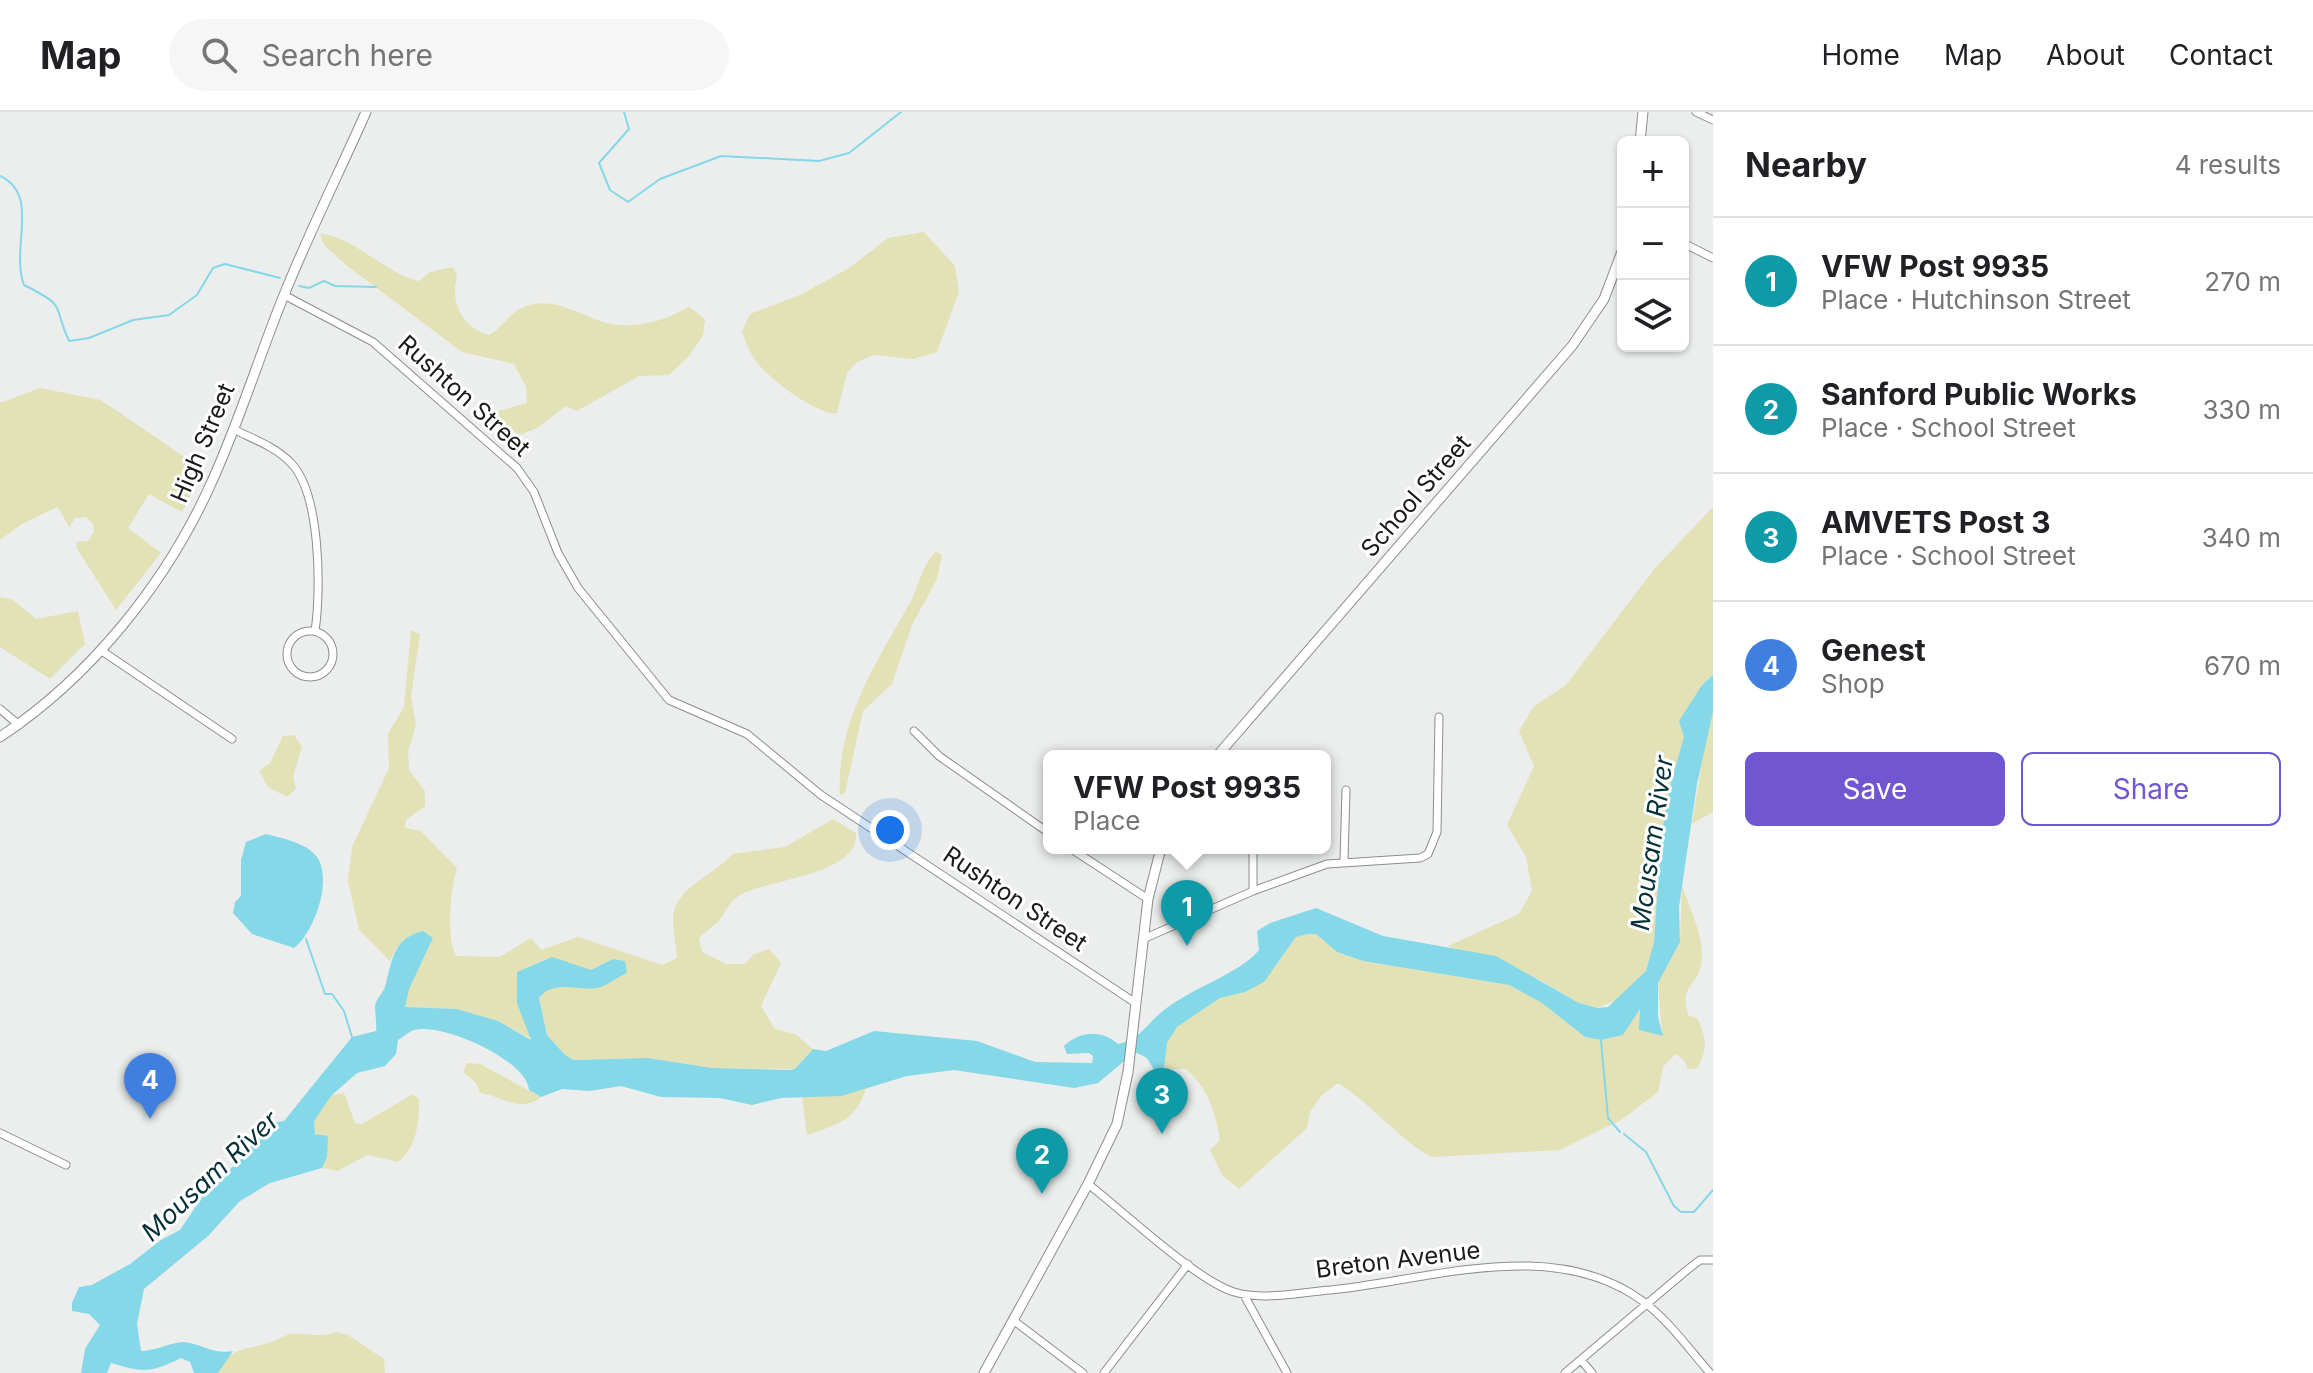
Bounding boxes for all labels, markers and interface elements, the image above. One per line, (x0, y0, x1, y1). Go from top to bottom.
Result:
search box (169, 19, 729, 91)
text: Map (40, 32, 121, 78)
icon: search (197, 33, 241, 77)
text: Search here (261, 37, 433, 73)
text: Home (1821, 38, 1900, 72)
text: Map (1944, 38, 2002, 72)
text: About (2046, 38, 2125, 72)
text: Contact (2169, 38, 2273, 72)
map controls (1617, 136, 1689, 352)
button: + (1617, 136, 1689, 208)
text: Nearby (1745, 144, 1867, 185)
text: 4 results (2175, 149, 2281, 180)
button: − (1617, 208, 1689, 280)
text: VFW Post 9935 (1821, 248, 2049, 284)
text: 1 (1765, 266, 1777, 297)
text: 270 m (2204, 266, 2281, 297)
button: layers (1617, 280, 1689, 352)
text: Place · Hutchinson Street (1821, 284, 2131, 315)
street label: Rushton Street (393, 329, 536, 462)
text: Sanford Public Works (1821, 376, 2137, 412)
street label: High Street (164, 379, 241, 507)
text: 2 (1763, 394, 1779, 425)
text: 330 m (2202, 394, 2281, 425)
text: Place · School Street (1821, 412, 2076, 443)
street label: School Street (1355, 429, 1477, 563)
text: AMVETS Post 3 (1821, 504, 2051, 540)
text: 3 (1763, 522, 1779, 553)
text: 340 m (2202, 522, 2281, 553)
text: Place · School Street (1821, 540, 2076, 571)
text: Genest (1821, 632, 1926, 668)
text: 4 (1762, 650, 1780, 681)
text: 670 m (2204, 650, 2281, 681)
text: Shop (1821, 668, 1885, 699)
popup (1043, 750, 1331, 854)
water label: Mousam River (1624, 752, 1679, 932)
button: Save (1745, 752, 2005, 826)
button: Share (2021, 752, 2281, 826)
text: VFW Post 9935 (1073, 769, 1301, 805)
text: Place (1073, 805, 1140, 836)
your location (870, 810, 910, 850)
street label: Rushton Street (938, 840, 1093, 957)
pin: 1 (1161, 880, 1213, 946)
pin: 4 (124, 1053, 176, 1119)
pin: 3 (1136, 1068, 1188, 1134)
water label: Mousam River (135, 1103, 286, 1247)
pin: 2 (1016, 1128, 1068, 1194)
street label: Breton Avenue (1314, 1235, 1482, 1284)

